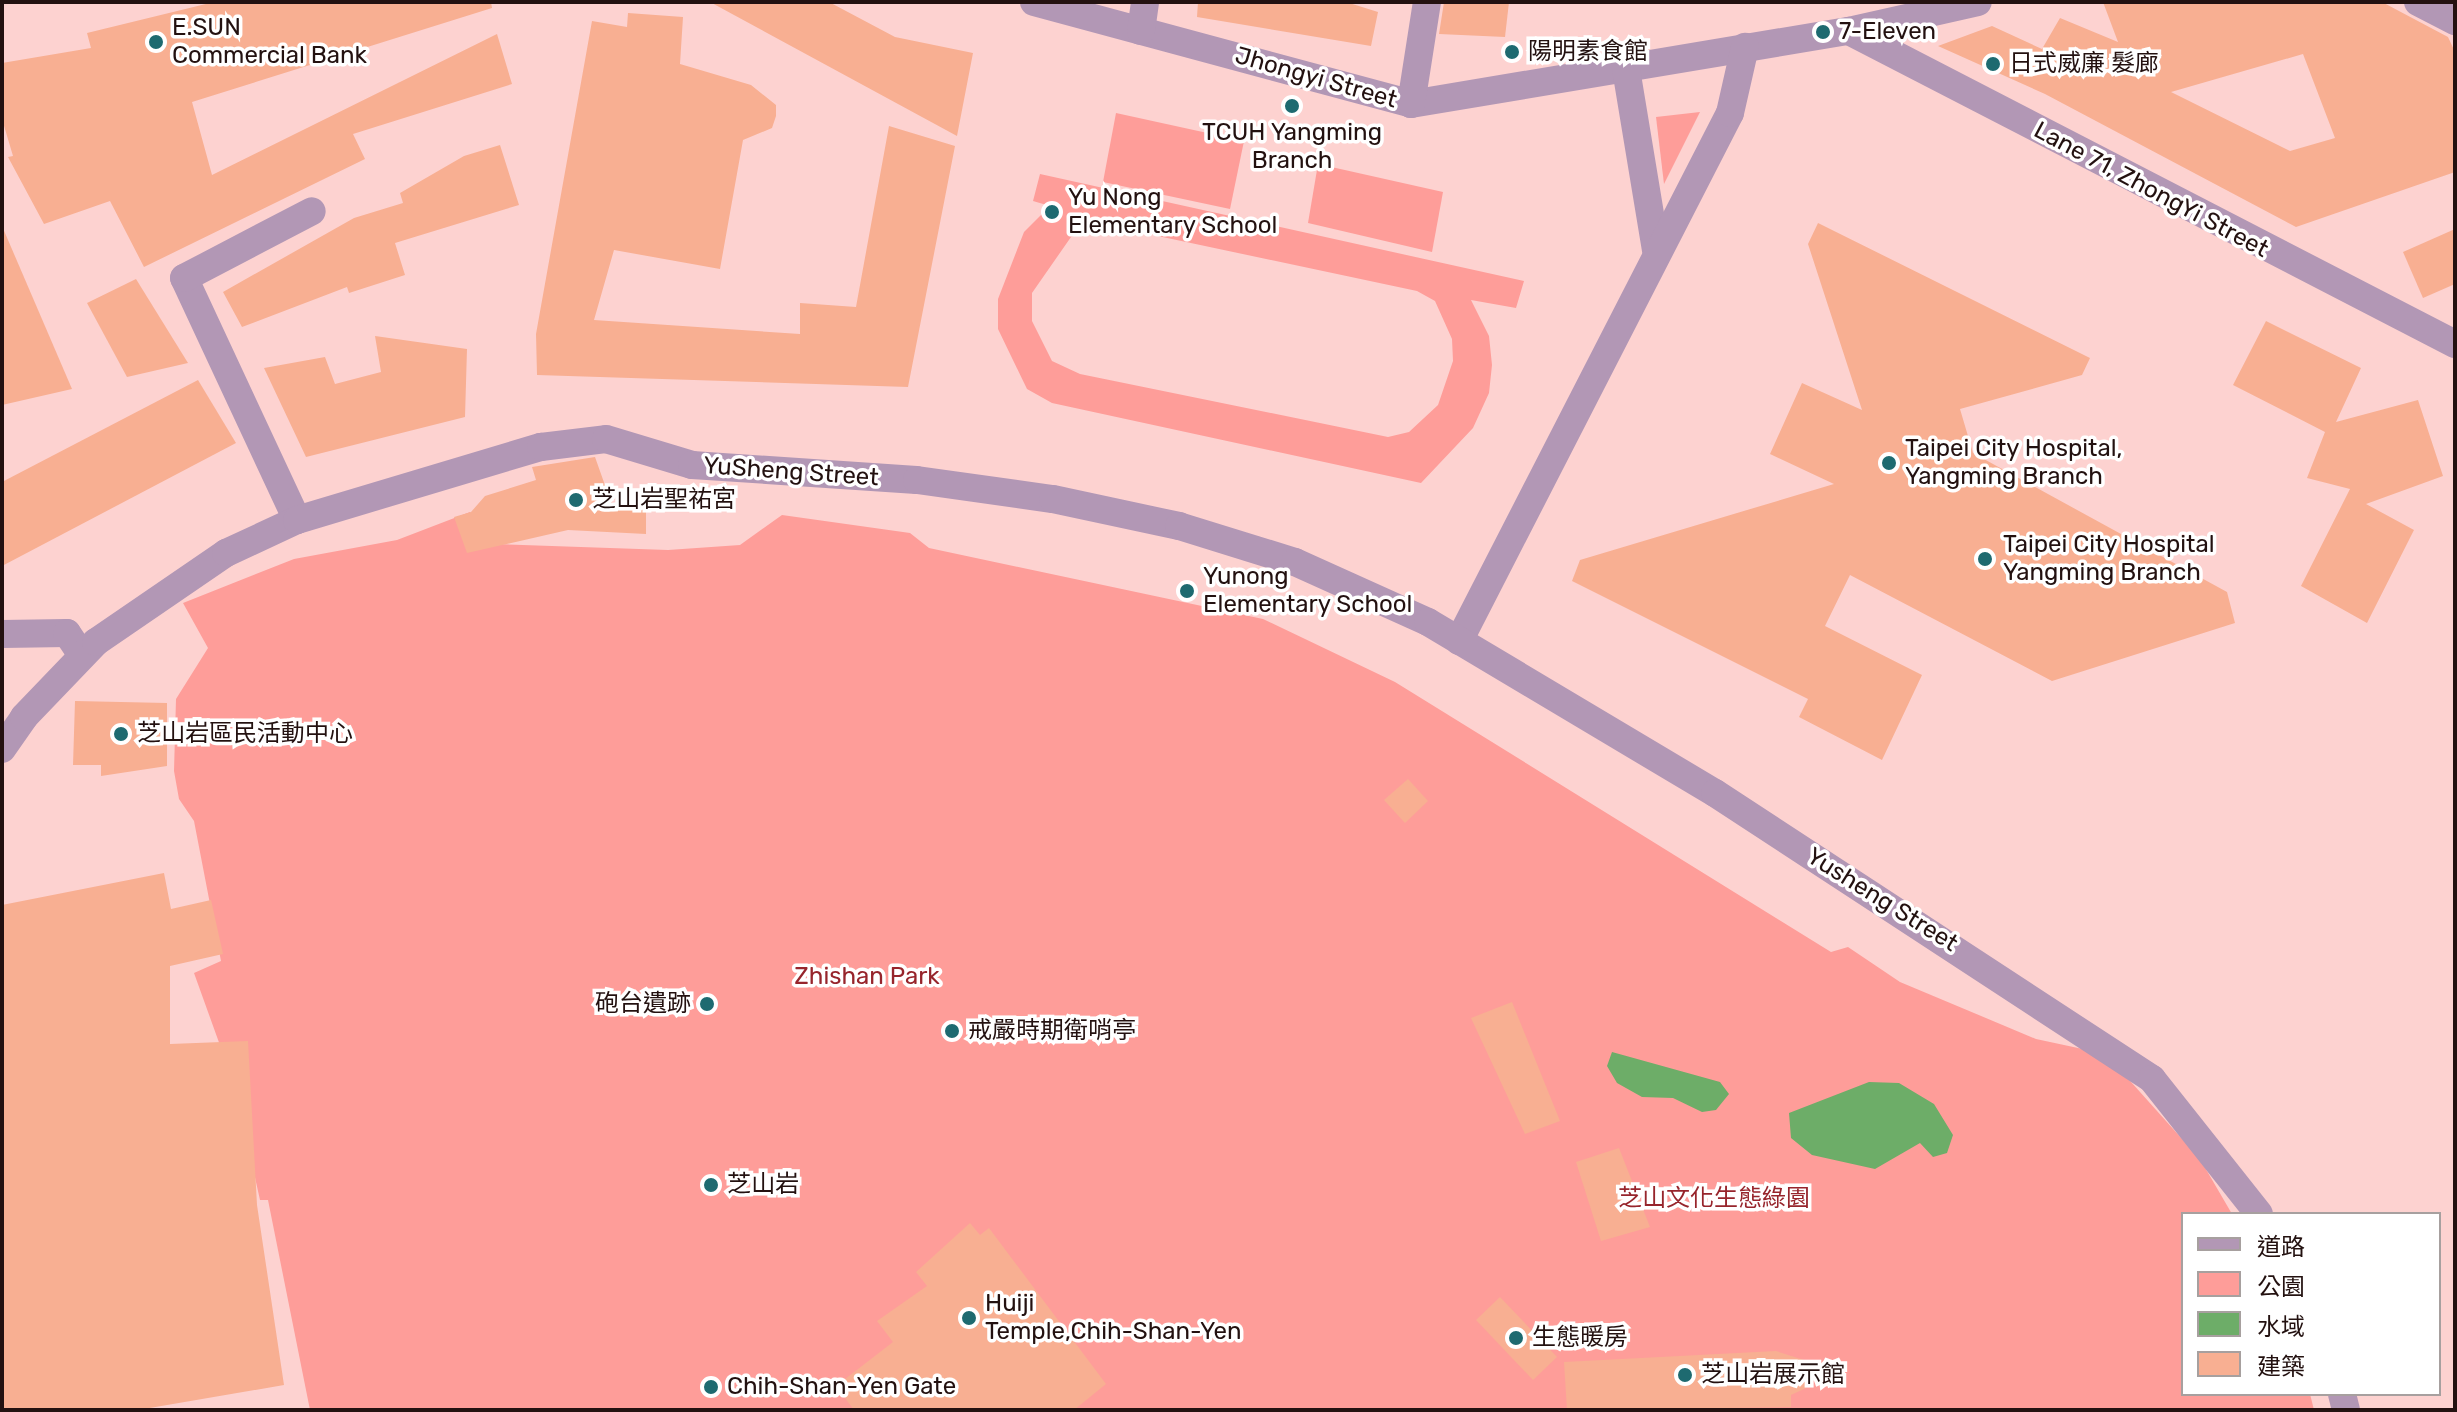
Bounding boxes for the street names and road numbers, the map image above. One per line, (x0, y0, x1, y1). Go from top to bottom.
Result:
street label: Jhongyi Street (1232, 41, 1400, 115)
street label: Lane 71, ZhongYi Street (2029, 116, 2273, 264)
street label: YuSheng Street (702, 452, 880, 492)
street label: Yusheng Street (1801, 842, 1963, 958)

